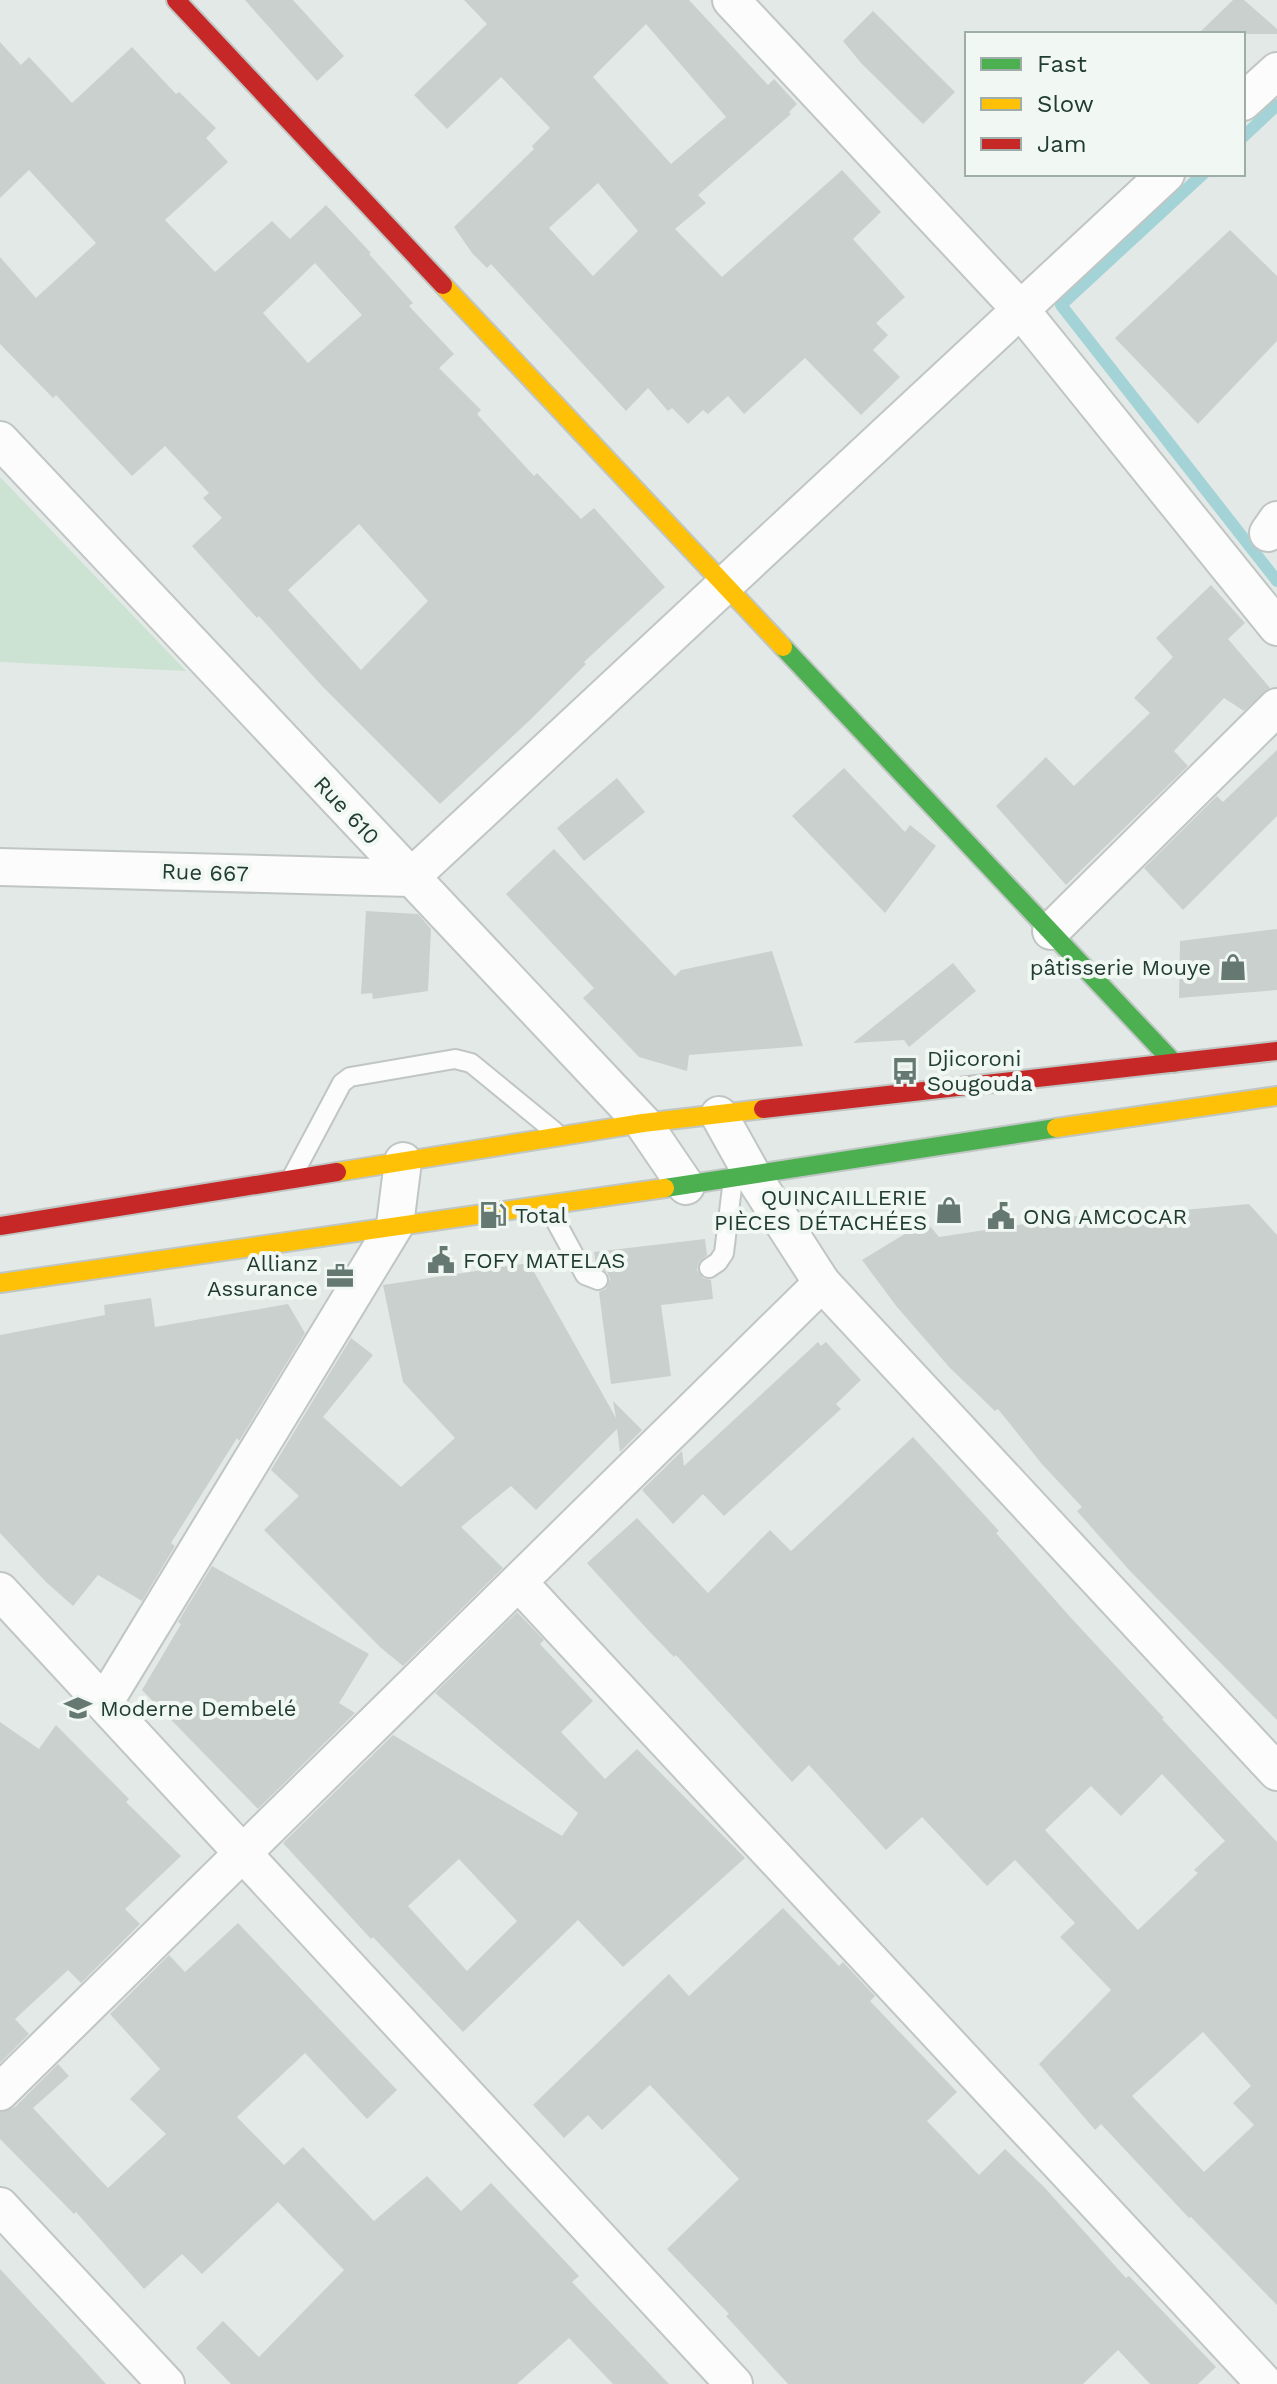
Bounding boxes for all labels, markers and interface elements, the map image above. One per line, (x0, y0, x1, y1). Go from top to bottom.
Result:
legend (965, 32, 1245, 176)
text: Fast (1037, 50, 1087, 78)
text: Slow (1037, 90, 1094, 118)
text: Jam (1037, 130, 1087, 158)
street label: Rue 610 (309, 771, 384, 850)
street label: Rue 667 (161, 858, 249, 887)
shop icon: pâtisserie Mouye (1218, 952, 1248, 982)
place label: pâtisserie Mouye (1030, 955, 1211, 980)
place label: Djicoroni Sougouda (927, 1046, 1033, 1096)
bus stop icon: Djicoroni Sougouda (890, 1056, 920, 1086)
place label: QUINCAILLERIE PIÈCES DÉTACHÉES (714, 1185, 927, 1235)
shop icon: QUINCAILLERIE PIÈCES DÉTACHÉES (934, 1195, 964, 1225)
fuel station icon: Total (478, 1200, 508, 1230)
public building icon: ONG AMCOCAR (986, 1201, 1016, 1231)
place label: Total (515, 1203, 568, 1228)
place label: ONG AMCOCAR (1023, 1204, 1187, 1229)
public building icon: FOFY MATELAS (426, 1245, 456, 1275)
place label: FOFY MATELAS (463, 1248, 625, 1273)
place label: Allianz Assurance (207, 1251, 318, 1301)
office icon: Allianz Assurance (325, 1261, 355, 1291)
school or university icon: Moderne Dembelé (63, 1693, 93, 1723)
place label: Moderne Dembelé (100, 1696, 297, 1721)

